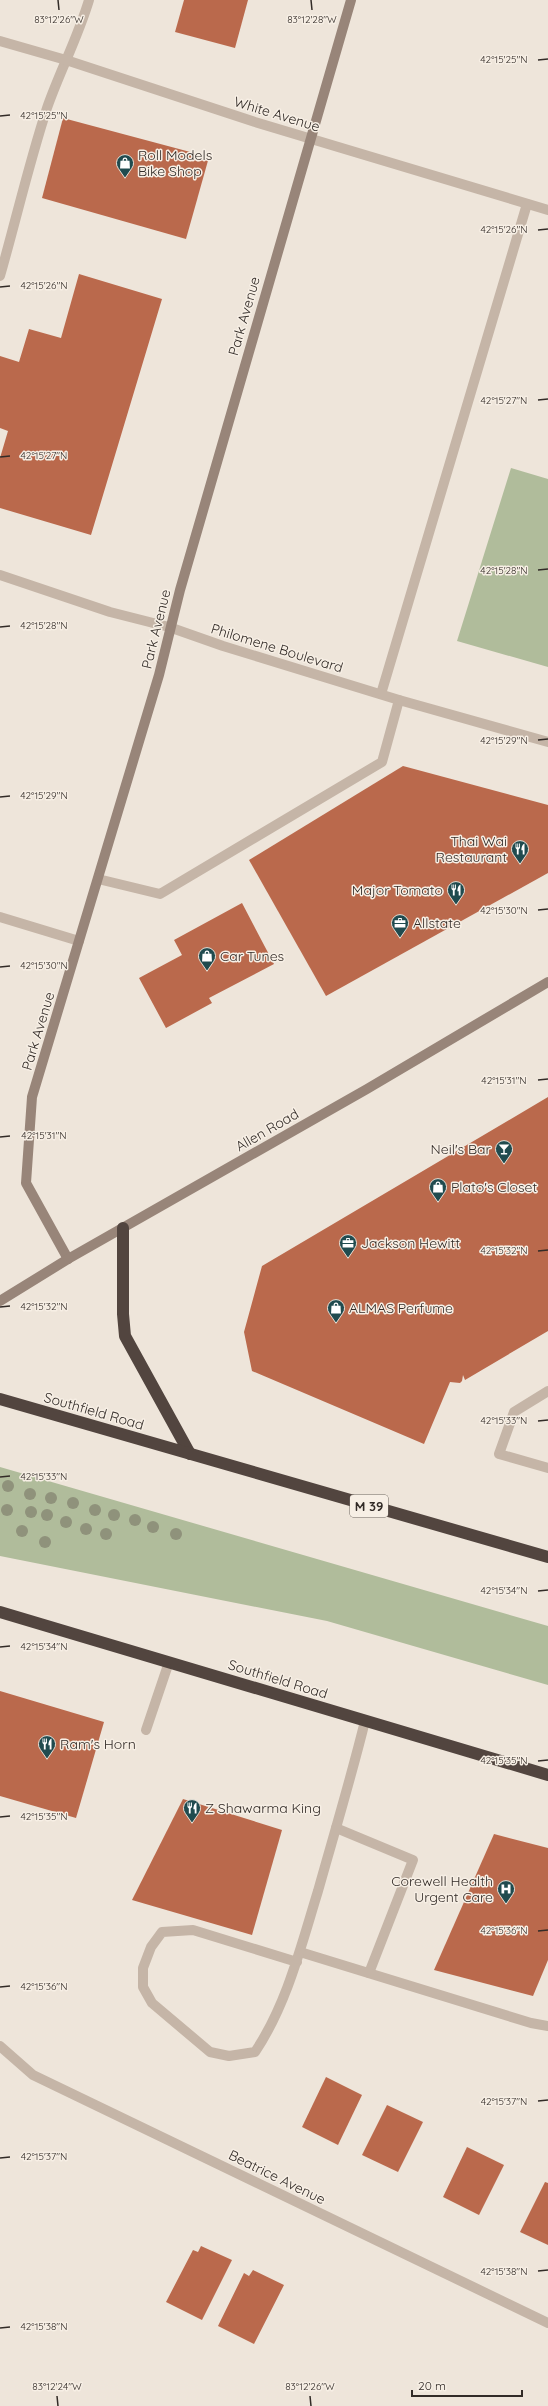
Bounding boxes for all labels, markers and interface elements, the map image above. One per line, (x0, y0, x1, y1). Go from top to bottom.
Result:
text: 83°12'26"W (34, 13, 84, 26)
text: 83°12'28"W (287, 13, 337, 26)
text: 42°15'25"N (480, 53, 528, 66)
street label: White Avenue (232, 92, 322, 136)
text: 42°15'25"N (20, 109, 68, 122)
place label: Roll Models Bike Shop (138, 146, 212, 180)
shop icon: Roll Models Bike Shop (115, 153, 135, 178)
text: 42°15'26"N (480, 223, 528, 236)
street label: Park Avenue (224, 274, 264, 358)
text: 42°15'26"N (20, 279, 68, 292)
text: 42°15'27"N (481, 394, 527, 407)
text: 42°15'27"N (21, 449, 67, 462)
text: 42°15'28"N (480, 564, 528, 577)
street label: Park Avenue (137, 587, 175, 671)
text: 42°15'28"N (20, 619, 68, 632)
street label: Philomene Boulevard (209, 619, 345, 677)
text: 42°15'29"N (480, 734, 528, 747)
text: 42°15'29"N (20, 789, 68, 802)
place label: Thai Wai Restaurant (436, 832, 507, 866)
restaurant icon: Thai Wai Restaurant (510, 839, 530, 864)
restaurant icon: Major Tomato (446, 880, 466, 905)
place label: Major Tomato (352, 881, 443, 899)
text: 42°15'30"N (480, 904, 528, 917)
office icon: Allstate (390, 913, 410, 938)
place label: Allstate (413, 914, 461, 932)
shop icon: Car Tunes (197, 946, 217, 971)
place label: Car Tunes (220, 947, 284, 965)
text: 42°15'30"N (20, 959, 68, 972)
street label: Park Avenue (18, 989, 59, 1073)
text: 42°15'31"N (481, 1074, 527, 1087)
street label: Allen Road (232, 1105, 302, 1155)
text: 42°15'31"N (21, 1129, 67, 1142)
bar icon: Neil's Bar (494, 1139, 514, 1164)
place label: Neil's Bar (431, 1140, 492, 1158)
shop icon: Plato's Closet (428, 1177, 448, 1202)
place label: Plato's Closet (451, 1178, 537, 1196)
office icon: Jackson Hewitt (338, 1233, 358, 1258)
place label: Jackson Hewitt (361, 1234, 460, 1252)
text: 42°15'32"N (480, 1244, 528, 1257)
shop icon: ALMAS Perfume (326, 1298, 346, 1323)
place label: ALMAS Perfume (349, 1299, 453, 1317)
text: 42°15'32"N (20, 1300, 68, 1313)
street label: Southfield Road (42, 1388, 146, 1434)
text: 42°15'33"N (481, 1414, 527, 1427)
text: 42°15'33"N (21, 1470, 67, 1483)
road number: M 39 (350, 1495, 388, 1517)
text: 42°15'34"N (481, 1584, 527, 1597)
text: 42°15'34"N (21, 1640, 67, 1653)
street label: Southfield Road (226, 1655, 330, 1703)
restaurant icon: Ram's Horn (37, 1734, 57, 1759)
place label: Ram's Horn (60, 1735, 136, 1753)
text: 42°15'35"N (480, 1754, 528, 1767)
restaurant icon: Z Shawarma King (182, 1798, 202, 1823)
place label: Z Shawarma King (205, 1799, 321, 1817)
text: 42°15'35"N (20, 1810, 68, 1823)
place label: Corewell Health Urgent Care (391, 1872, 493, 1906)
hospital icon: Corewell Health Urgent Care (496, 1879, 516, 1904)
text: 42°15'36"N (481, 1924, 527, 1937)
text: 42°15'36"N (21, 1980, 67, 1993)
text: 42°15'37"N (481, 2095, 527, 2108)
street label: Beatrice Avenue (226, 2146, 328, 2208)
text: 42°15'37"N (21, 2150, 67, 2163)
text: 42°15'38"N (481, 2265, 527, 2278)
text: 42°15'38"N (21, 2320, 67, 2333)
scale bar (412, 2372, 522, 2398)
text: 20 m (418, 2378, 446, 2393)
text: 83°12'24"W (32, 2380, 82, 2393)
text: 83°12'26"W (285, 2380, 335, 2393)

